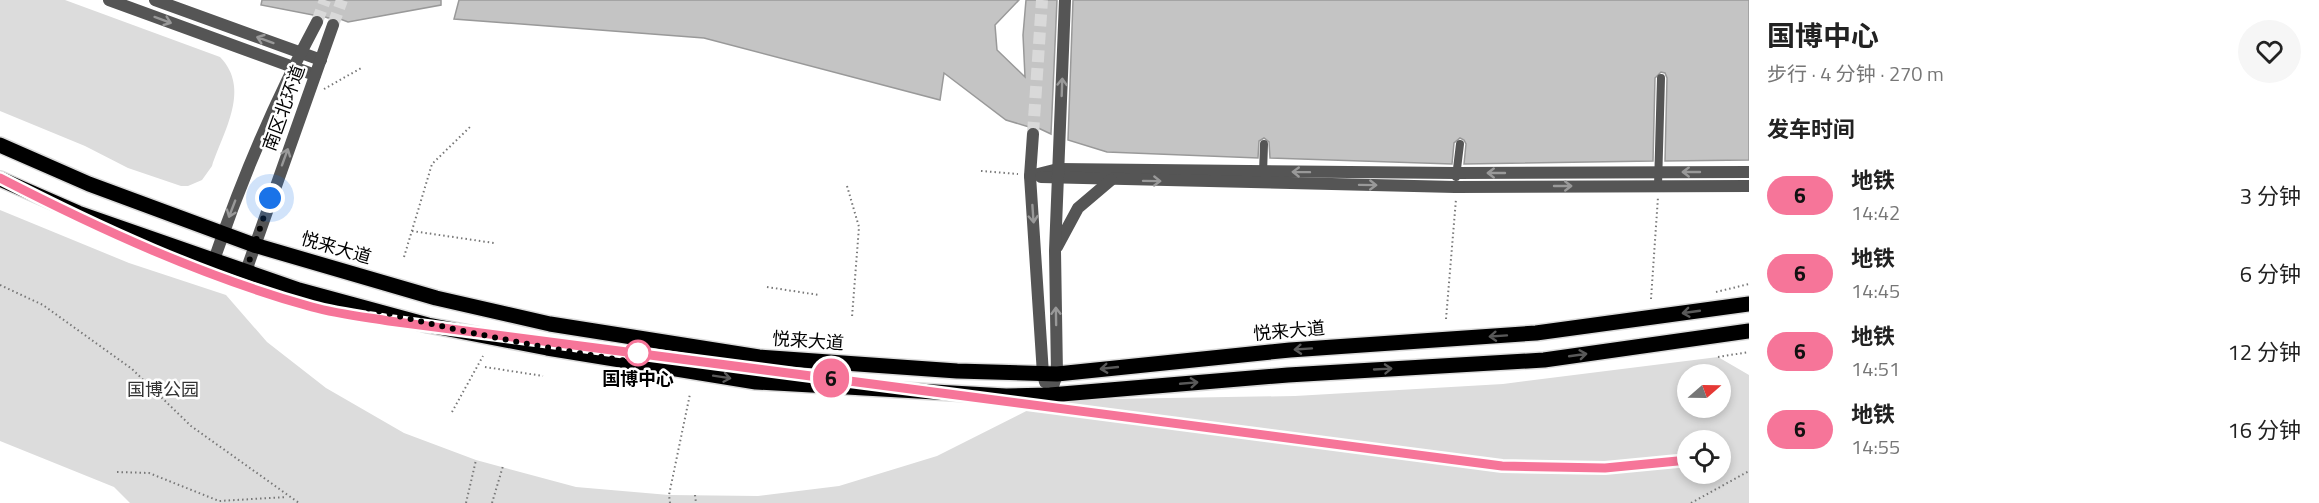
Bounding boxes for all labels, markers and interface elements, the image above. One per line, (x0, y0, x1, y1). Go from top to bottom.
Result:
text: 国博中心 (1767, 14, 1879, 57)
one-way arrow (154, 15, 172, 26)
button: heart (2238, 20, 2301, 83)
one-way arrow (257, 34, 275, 45)
text: 步行 · 4 分钟 · 270 m (1767, 58, 1944, 89)
street label: 南区北环道 (255, 61, 312, 155)
one-way arrow (1056, 77, 1067, 97)
text: 发车时间 (1767, 112, 1855, 146)
one-way arrow (281, 148, 292, 166)
text: 地铁 (1851, 163, 1895, 197)
one-way arrow (1291, 166, 1311, 178)
one-way arrow (1681, 166, 1701, 178)
one-way arrow (1486, 167, 1506, 179)
one-way arrow (1141, 175, 1161, 187)
text: 6 (1794, 179, 1806, 211)
text: 3 分钟 (2240, 179, 2301, 213)
one-way arrow (1357, 180, 1377, 191)
one-way arrow (1552, 181, 1572, 192)
your location (255, 183, 285, 213)
text: 14:42 (1851, 197, 1900, 228)
one-way arrow (225, 199, 236, 217)
one-way arrow (1027, 203, 1038, 223)
street label: 悦来大道 (298, 225, 374, 270)
text: 地铁 (1851, 241, 1895, 275)
text: 6 (1794, 257, 1806, 289)
text: 6 分钟 (2240, 257, 2301, 291)
text: 14:45 (1851, 275, 1900, 306)
one-way arrow (1682, 306, 1701, 317)
one-way arrow (1050, 307, 1061, 327)
street label: 悦来大道 (1252, 314, 1326, 347)
text: 地铁 (1851, 319, 1895, 353)
street label: 悦来大道 (771, 325, 845, 356)
one-way arrow (1488, 330, 1508, 341)
text: 6 (1794, 335, 1806, 367)
text: 12 分钟 (2228, 335, 2301, 369)
marker: 国博中心 (625, 340, 651, 366)
one-way arrow (1294, 344, 1314, 355)
one-way arrow (1567, 350, 1587, 361)
text: 14:51 (1851, 353, 1900, 384)
line badge: 6 (812, 358, 850, 398)
text: 6 (825, 362, 837, 394)
one-way arrow (1100, 363, 1119, 374)
one-way arrow (1373, 364, 1393, 375)
north arrow (1677, 364, 1731, 418)
map controls (1677, 364, 1731, 484)
place label: 国博中心 (602, 365, 674, 392)
one-way arrow (712, 372, 732, 383)
park label: 国博公园 (127, 376, 199, 403)
one-way arrow (1179, 377, 1198, 388)
text: 地铁 (1851, 397, 1895, 431)
text: 6 (1794, 413, 1806, 445)
text: 16 分钟 (2228, 413, 2301, 447)
button: locate (1677, 430, 1731, 484)
text: 14:55 (1851, 431, 1900, 462)

